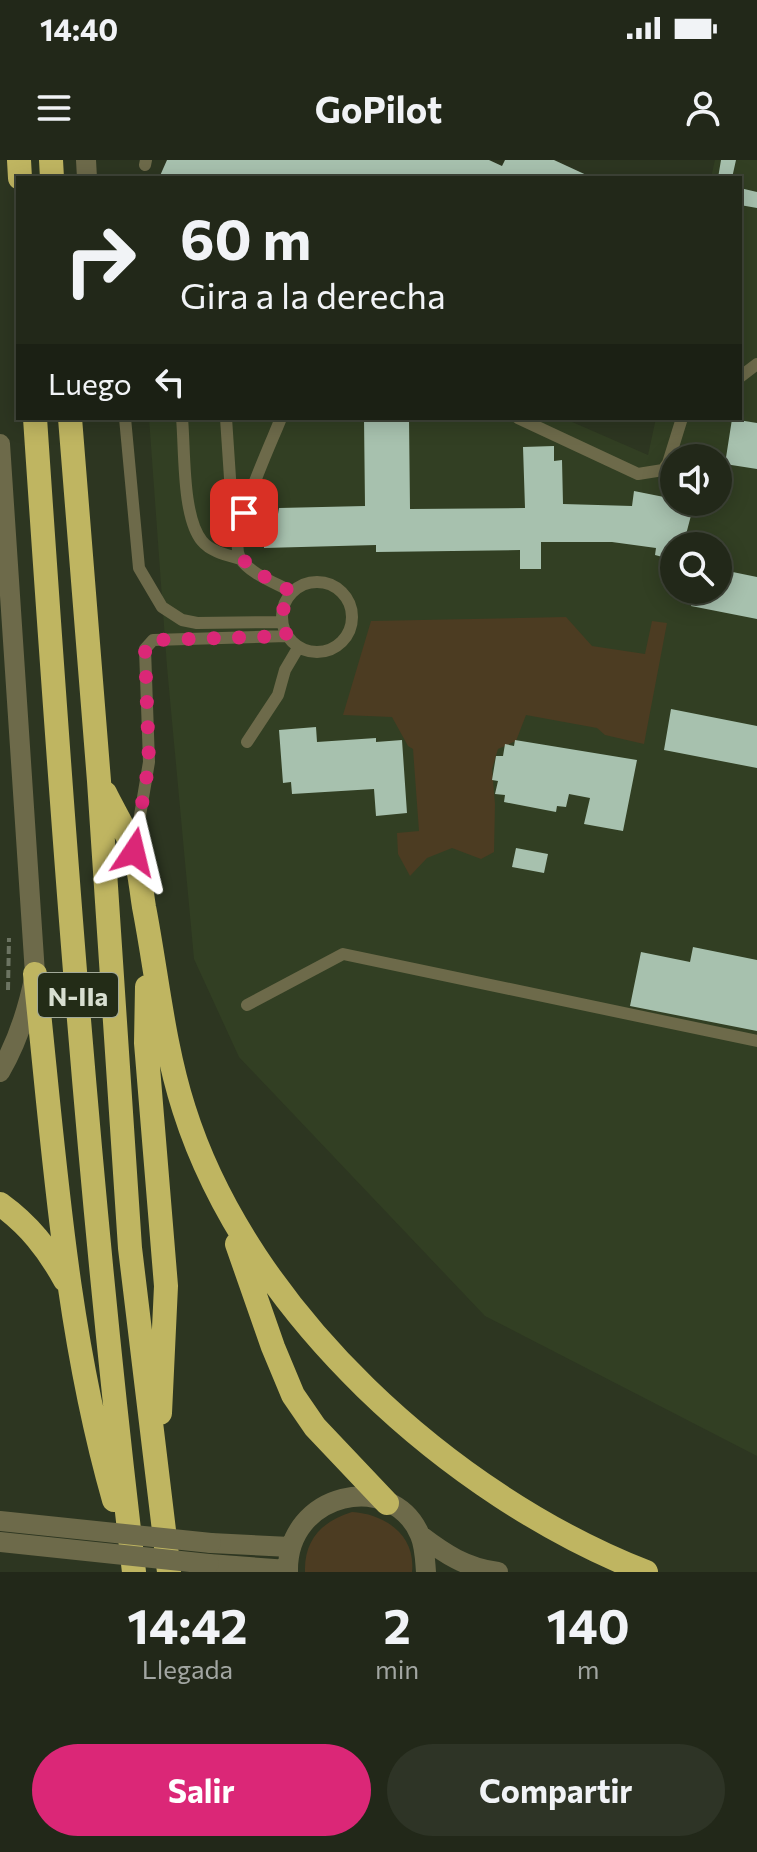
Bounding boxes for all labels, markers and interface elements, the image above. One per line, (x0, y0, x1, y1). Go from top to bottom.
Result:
text: 14:40 (40, 10, 118, 47)
icon: menu (32, 86, 76, 130)
text: GoPilot (315, 86, 442, 130)
icon: person (681, 86, 725, 130)
text: 60 m (180, 203, 311, 272)
icon: right (48, 208, 152, 312)
text: Gira a la derecha (180, 272, 446, 316)
icon: left (148, 360, 192, 404)
text: Luego (48, 364, 132, 401)
map controls (660, 444, 732, 604)
button: sound (660, 444, 732, 516)
pin (210, 479, 278, 547)
icon: arrive (222, 491, 266, 535)
button: search (660, 532, 732, 604)
position arrow (92, 810, 176, 894)
road number: N-IIa (38, 973, 118, 1017)
text: 14:42 (127, 1595, 248, 1654)
text: 2 (383, 1595, 411, 1654)
text: 140 (547, 1595, 630, 1654)
text: Llegada (142, 1653, 233, 1684)
text: min (375, 1653, 419, 1684)
text: m (577, 1653, 599, 1684)
button: Salir (32, 1744, 371, 1836)
button: Compartir (387, 1744, 725, 1836)

